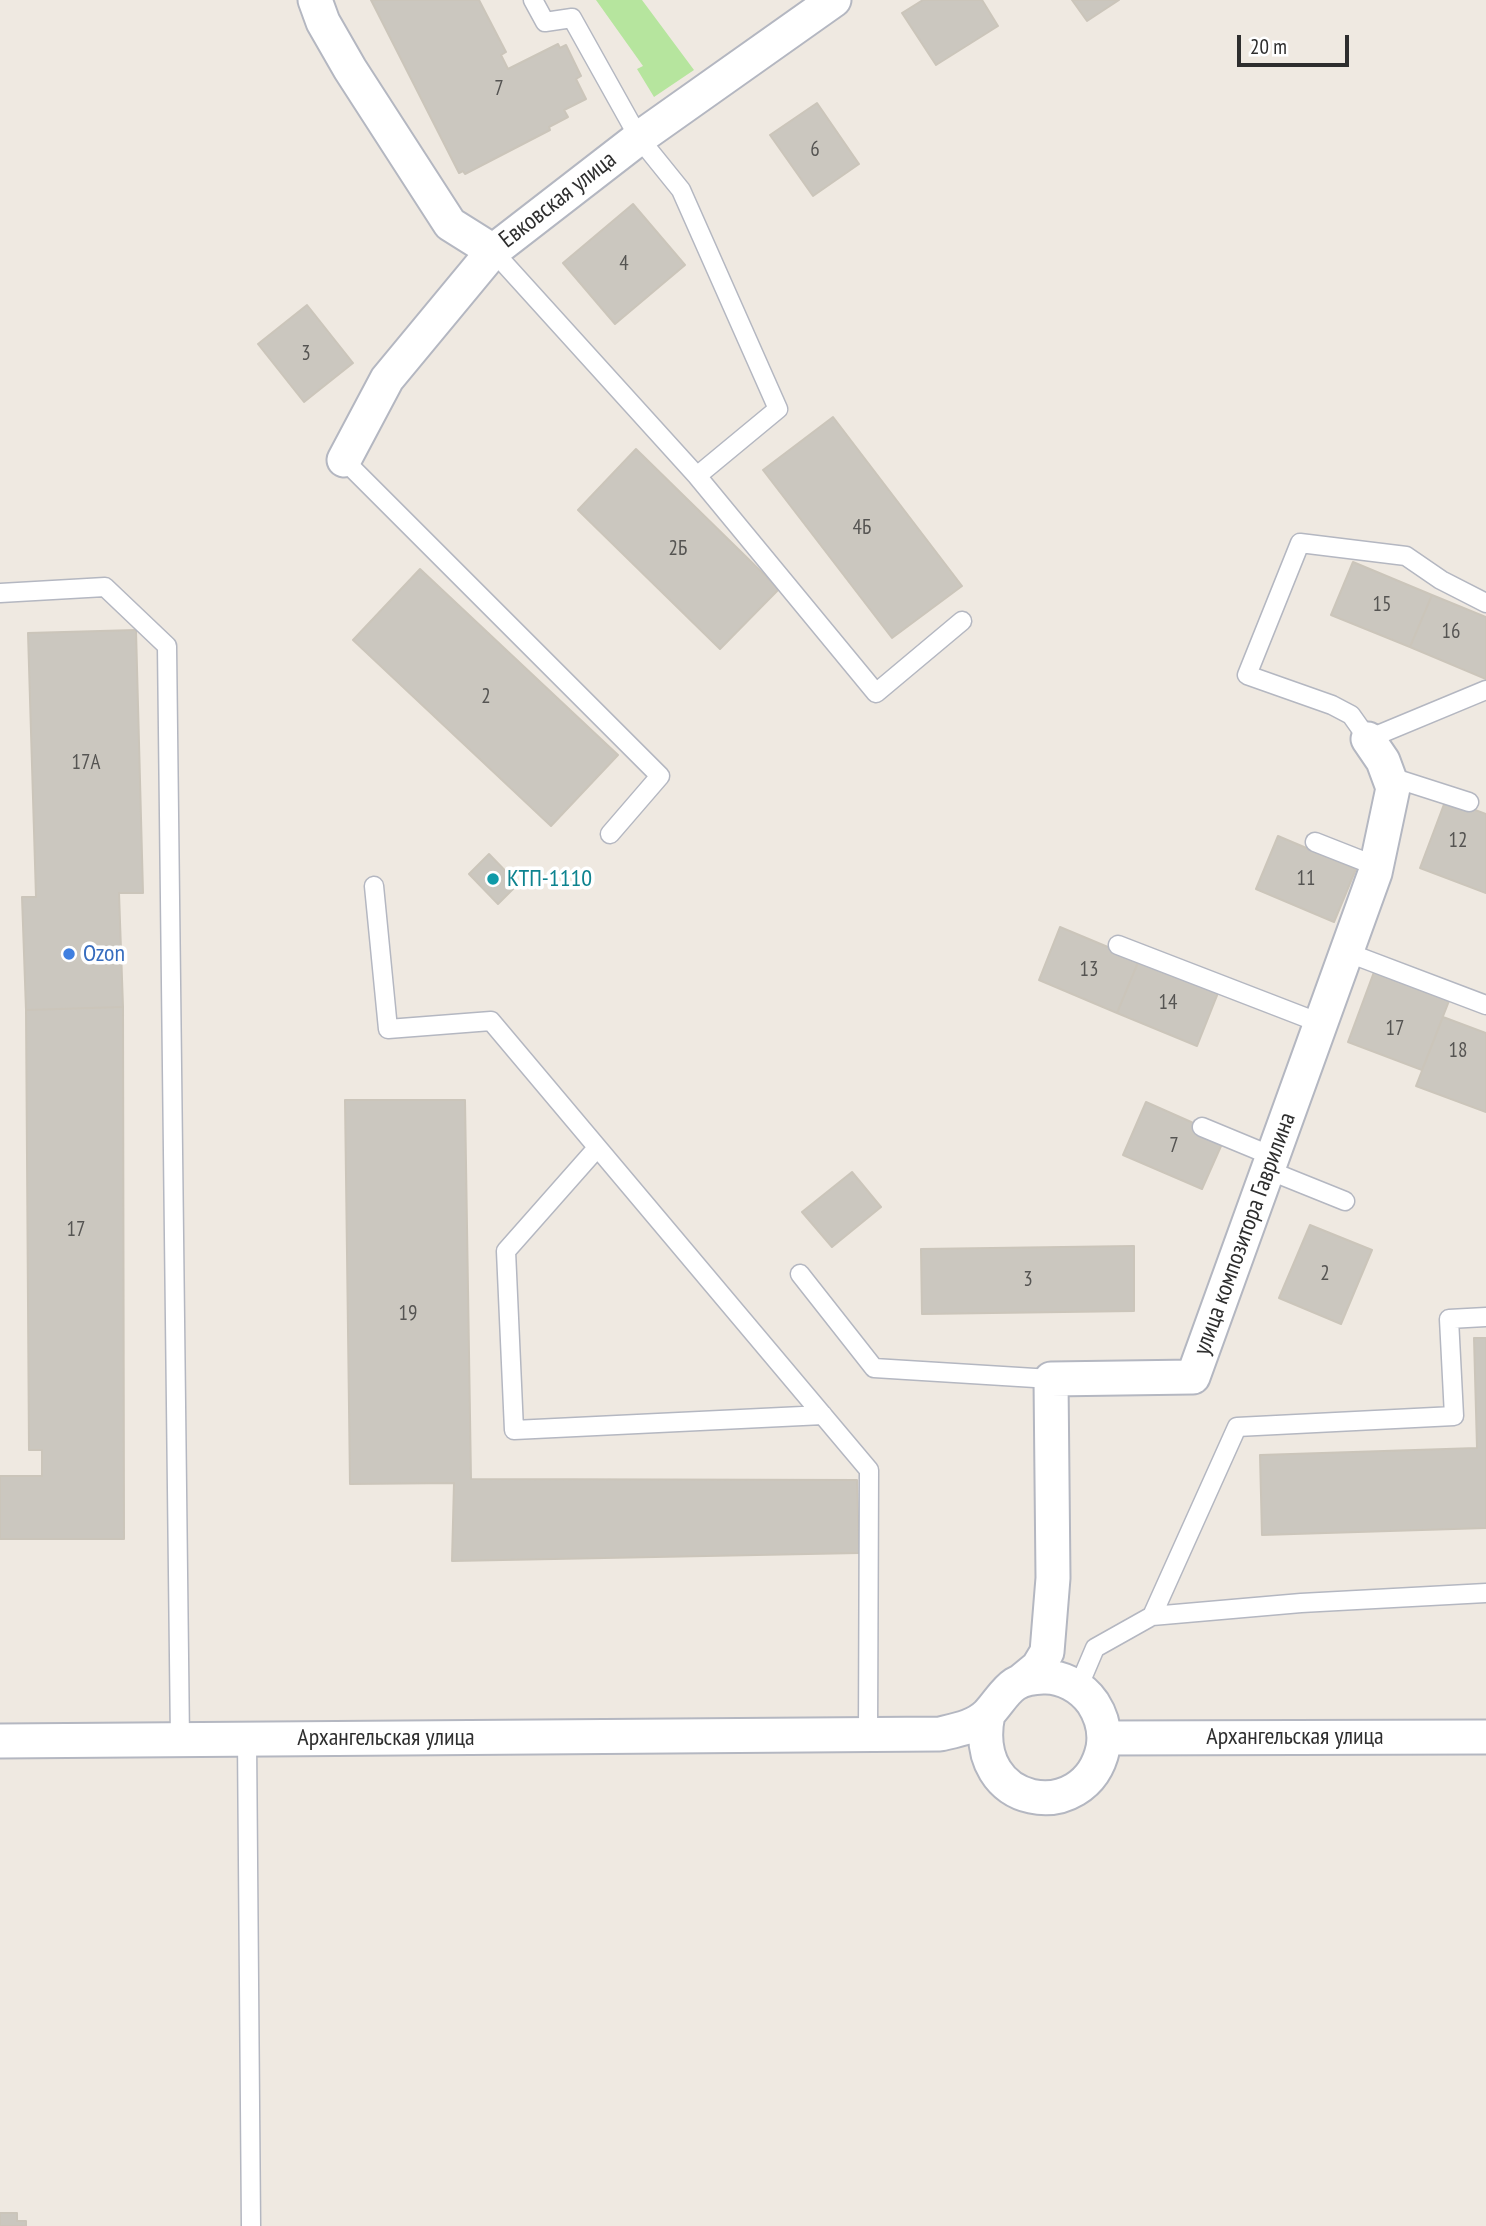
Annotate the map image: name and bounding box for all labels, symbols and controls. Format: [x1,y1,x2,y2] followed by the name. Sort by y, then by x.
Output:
[1241,21,1353,65] scale bar
[1250,33,1287,60] text: 20 m
[494,76,504,102] house number: 7
[810,137,820,163] house number: 6
[494,146,622,254] street label: Евковская улица
[619,251,629,277] house number: 4
[301,341,311,367] house number: 3
[853,515,871,541] house number: 4Б
[669,536,687,562] house number: 2Б
[1373,592,1391,618] house number: 15
[1442,619,1460,645] house number: 16
[481,684,491,710] house number: 2
[72,750,100,776] house number: 17А
[1449,828,1467,854] house number: 12
[507,865,592,893] place label: КТП-1110
[1297,866,1315,892] house number: 11
[485,871,501,887] marker: КТП-1110
[83,940,125,968] place label: Ozon
[61,946,77,962] marker: Ozon
[1080,957,1098,983] house number: 13
[1159,990,1177,1016] house number: 14
[1386,1016,1404,1042] house number: 17
[1449,1038,1467,1064] house number: 18
[1188,1109,1302,1359] street label: улица композитора Гаврилина
[1169,1133,1179,1159] house number: 7
[67,1217,85,1243] house number: 17
[1320,1261,1330,1287] house number: 2
[1023,1267,1033,1293] house number: 3
[399,1301,417,1327] house number: 19
[1206,1723,1384,1751] street label: Архангельская улица
[297,1724,475,1752] street label: Архангельская улица

